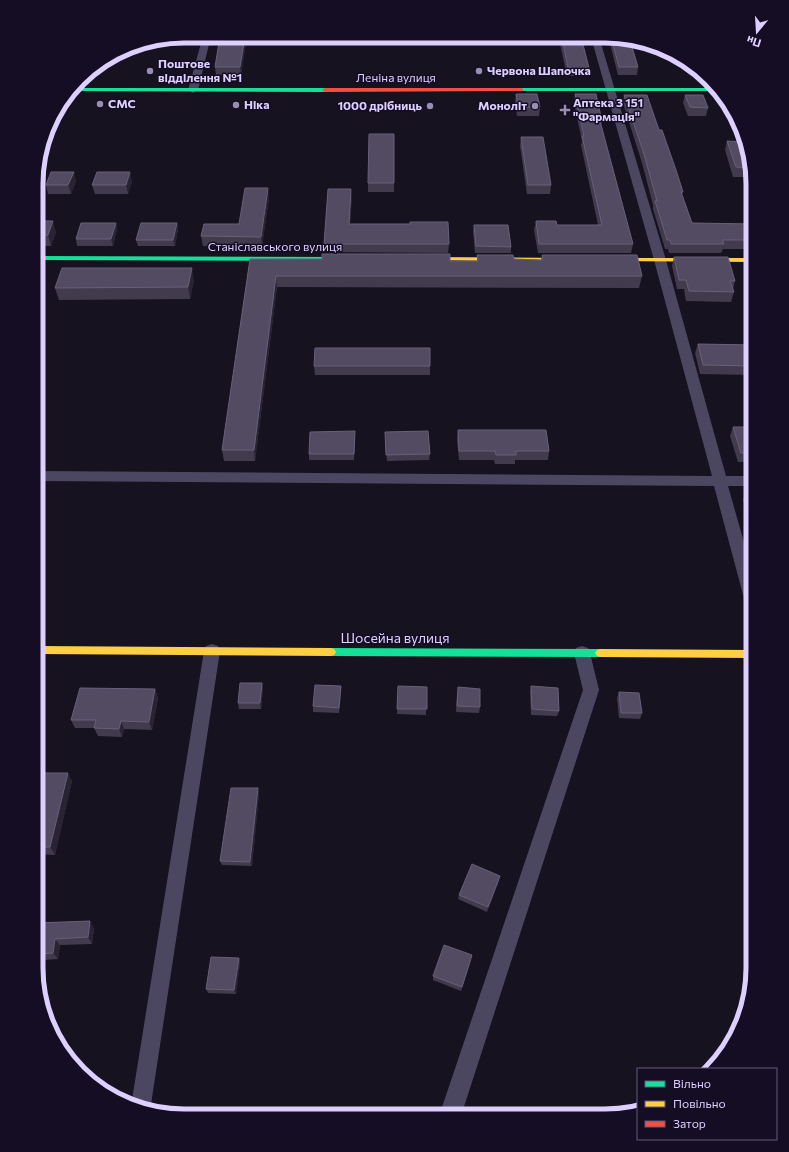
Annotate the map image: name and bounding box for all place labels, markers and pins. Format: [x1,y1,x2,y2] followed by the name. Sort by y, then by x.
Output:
[158,56,242,84] place label: Поштове відділення №1
[487,63,591,77] place label: Червона Шапочка
[145,66,155,76] marker: Поштове відділення №1
[474,66,484,76] marker: Червона Шапочка
[573,95,643,123] place label: Аптека 3 151 "Фармація"
[108,96,136,110] place label: СМС
[244,97,269,111] place label: Ніка
[338,98,423,112] place label: 1000 дрібниць
[478,98,527,112] place label: Моноліт
[95,99,105,109] marker: СМС
[231,100,241,110] marker: Ніка
[425,101,435,111] marker: 1000 дрібниць
[530,101,540,111] marker: Моноліт
[560,105,570,115] marker: Аптека 3 151 "Фармація"

